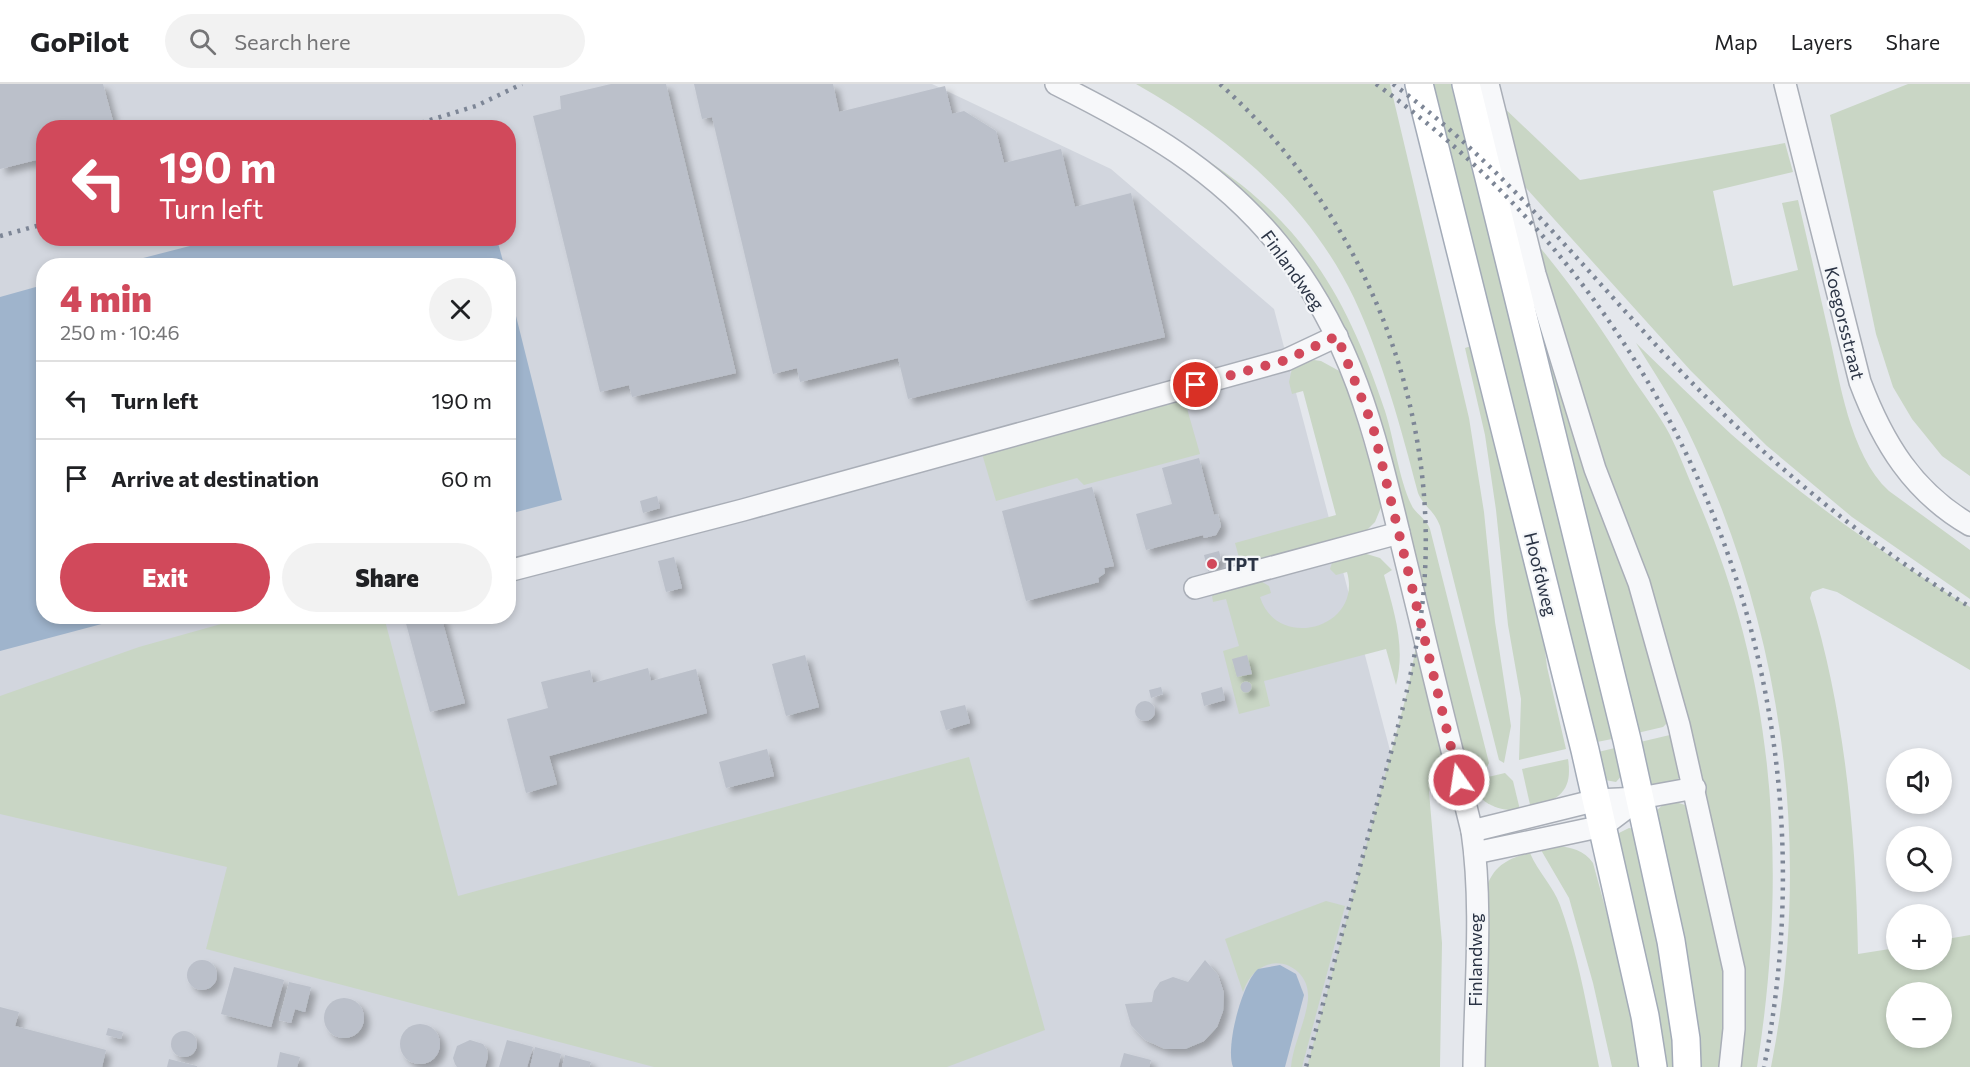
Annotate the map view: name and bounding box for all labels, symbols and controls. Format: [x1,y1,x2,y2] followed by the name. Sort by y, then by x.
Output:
[165,14,585,68] search box
[30,24,129,58] text: GoPilot
[186,25,219,58] icon: search
[234,28,351,55] text: Search here
[1714,29,1758,54] text: Map
[1791,29,1853,54] text: Layers
[1886,29,1940,54] text: Share
[159,140,277,192] text: 190 m
[60,144,138,222] icon: left
[159,192,263,225] text: Turn left
[1257,226,1329,314] street label: Finlandweg
[1820,264,1870,382] street label: Koegorsstraat
[60,275,152,319] text: 4 min
[429,278,492,341] button: close
[60,320,180,344] text: 250 m · 10:46
[1170,359,1221,410] pin
[1179,368,1212,401] icon: arrive
[60,384,93,417] icon: left
[111,387,198,414] text: Turn left
[431,387,492,414] text: 190 m
[60,462,93,495] icon: arrive
[111,465,319,492] text: Arrive at destination
[441,465,492,492] text: 60 m
[1520,530,1562,618] street label: Hoofdweg
[60,543,270,612] button: Exit
[282,543,492,612] button: Share
[1224,553,1259,575] place label: TPT
[1205,557,1219,571] marker: TPT
[1427,748,1491,812] position arrow
[1886,748,1952,1048] map controls
[1886,748,1952,814] button: sound
[1886,826,1952,892] button: search
[1886,904,1952,970] button: +
[1464,913,1486,1007] street label: Finlandweg
[1886,982,1952,1048] button: −

